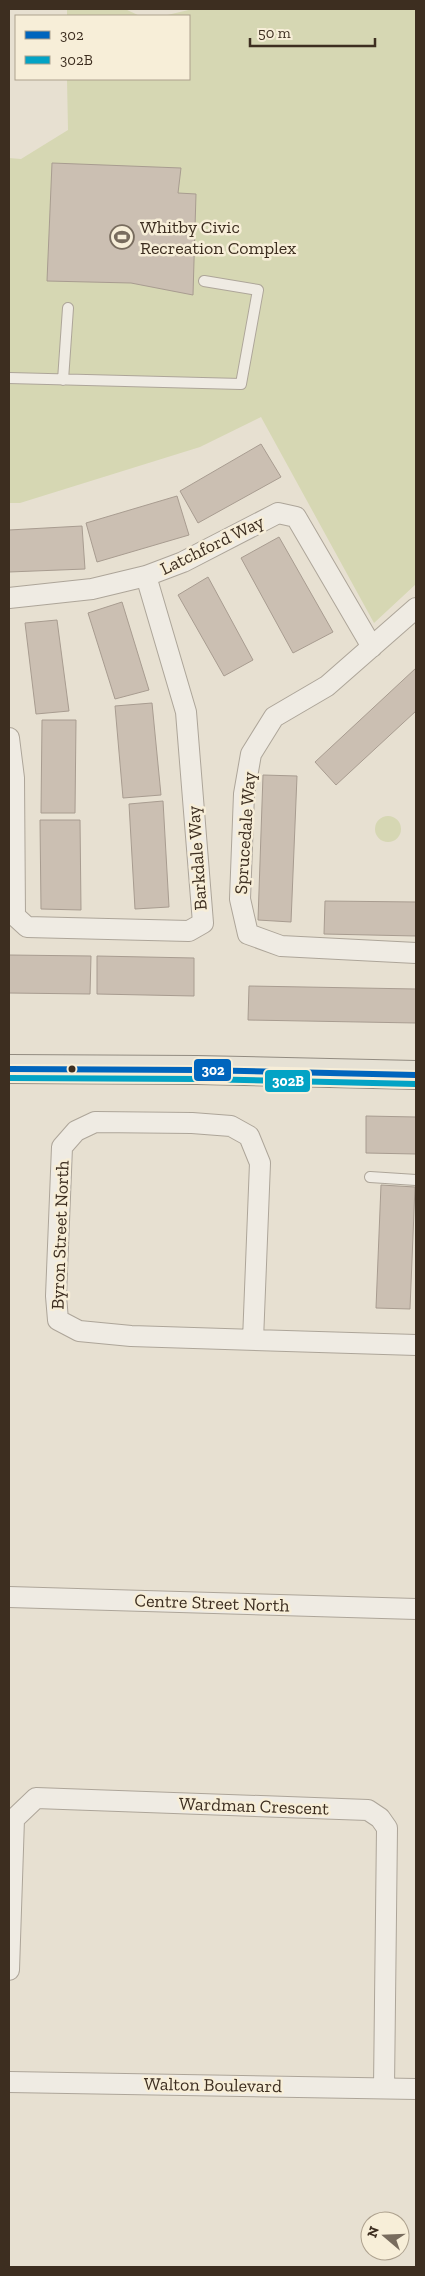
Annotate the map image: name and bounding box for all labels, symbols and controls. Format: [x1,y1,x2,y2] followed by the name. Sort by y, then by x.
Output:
[15,15,190,80] legend
[250,15,375,47] scale bar
[258,24,291,42] text: 50 m
[60,26,84,44] text: 302
[60,51,93,69] text: 302B
[140,216,296,259] place label: Whitby Civic Recreation Complex
[109,224,135,250] sports icon: Whitby Civic Recreation Complex
[156,510,268,580] street label: Latchford Way
[230,770,260,895] street label: Sprucedale Way
[182,804,212,911] street label: Barkdale Way
[193,1058,232,1082] line badge: 302
[201,1062,225,1079] text: 302
[67,1064,77,1074] unlabelled marker
[264,1069,311,1093] line badge: 302B
[272,1073,304,1090] text: 302B
[46,1160,74,1310] street label: Byron Street North
[134,1589,290,1617] street label: Centre Street North
[179,1792,330,1820] street label: Wardman Crescent
[144,2073,282,2097] street label: Walton Boulevard
[360,2211,410,2261] north arrow
[363,2224,383,2240] text: N

